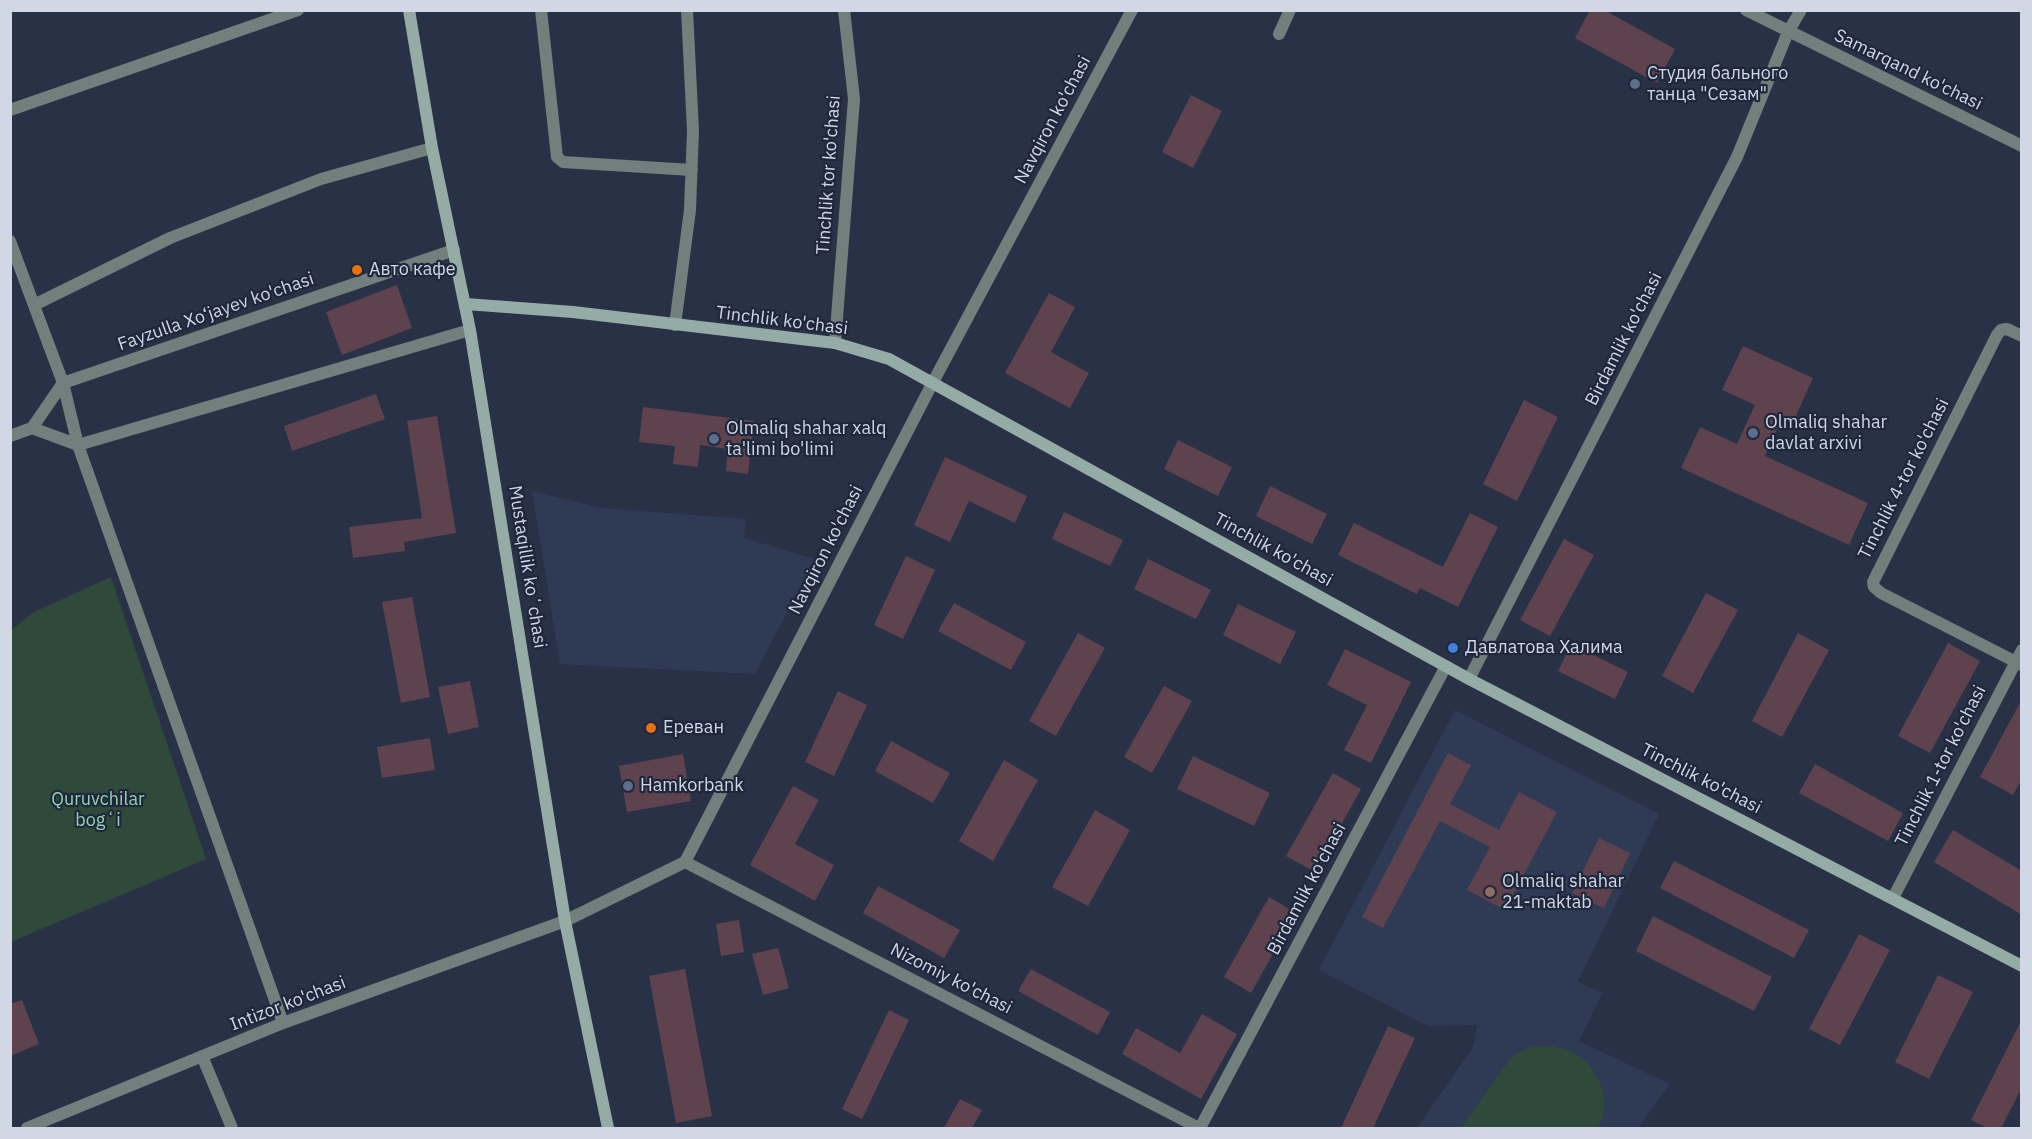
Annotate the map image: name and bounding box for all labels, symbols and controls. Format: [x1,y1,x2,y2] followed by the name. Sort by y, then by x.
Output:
[1831,25,1985,115] street label: Samarqand ko'chasi
[1010,52,1096,188] street label: Navqiron ko'chasi
[1647,63,1788,106] place label: Студия бального танца "Сезам"
[1628,77,1642,91] marker: Студия бального танца "Сезам"
[813,95,845,255] street label: Tinchlik tor ko'chasi
[369,259,456,281] place label: Авто кафе
[350,263,364,277] marker: Авто кафе
[115,268,317,356] street label: Fayzulla Xo‘jayev ko'chasi
[1581,269,1667,409] street label: Birdamlik ko'chasi
[715,302,849,340] street label: Tinchlik ko'chasi
[1854,395,1954,563] street label: Tinchlik 4-tor ko'chasi
[1765,412,1887,454] place label: Olmaliq shahar davlat arxivi
[726,418,886,460] place label: Olmaliq shahar xalq ta'limi bo'limi
[1746,426,1760,440] marker: Olmaliq shahar davlat arxivi
[707,432,721,446] marker: Olmaliq shahar xalq ta'limi bo'limi
[784,482,868,618] street label: Navqiron ko'chasi
[503,484,551,650] street label: Mustaqillik koʻchasi
[1210,508,1336,592] street label: Tinchlik ko'chasi
[1465,637,1623,659] place label: Давлатова Халима
[1446,641,1460,655] marker: Давлатова Халима
[1891,682,1991,850] street label: Tinchlik 1-tor ko'chasi
[663,717,724,739] place label: Ереван
[644,721,658,735] marker: Ереван
[1637,739,1765,819] street label: Tinchlik ko'chasi
[640,775,744,797] place label: Hamkorbank
[621,779,635,793] marker: Hamkorbank
[51,789,145,832] park label: Quruvchilar bogʻi
[1263,819,1351,959] street label: Birdamlik ko'chasi
[1502,871,1624,914] place label: Olmaliq shahar 21-maktab
[1483,885,1497,899] marker: Olmaliq shahar 21-maktab
[886,939,1016,1019] street label: Nizomiy ko'chasi
[227,972,349,1036] street label: Intizor ko'chasi

